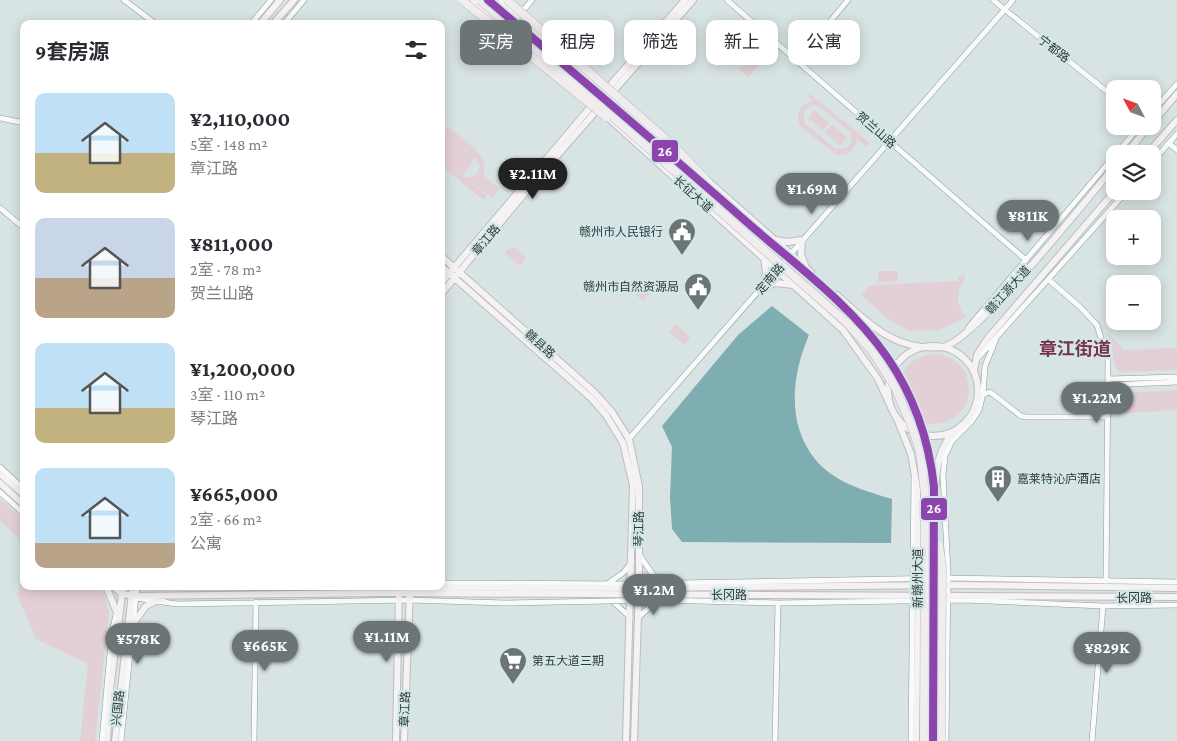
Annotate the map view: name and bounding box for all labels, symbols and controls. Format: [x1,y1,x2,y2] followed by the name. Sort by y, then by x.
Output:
[460,20,532,65] chip: 买房
[542,20,614,65] chip: 租房
[624,20,696,65] chip: 筛选
[706,20,778,65] chip: 新上
[788,20,860,65] chip: 公寓
[1036,32,1072,66] street label: 宁都路
[402,36,430,64] icon: filters
[35,40,109,64] text: 9套房源
[1106,80,1161,135] north arrow
[1106,80,1161,330] map controls
[190,107,290,131] text: ¥2,110,000
[853,109,899,151] street label: 贺兰山路
[75,113,135,173] icon: home
[190,136,268,153] text: 5室 · 148 m²
[651,139,679,163] line badge: 26
[658,143,672,159] text: 26
[1106,145,1161,200] button: layers
[492,158,574,200] pin: ¥2.11M
[190,160,238,177] text: 章江路
[509,165,557,182] text: ¥2.11M
[771,172,853,215] pin: ¥1.69M
[670,173,716,215] street label: 长征大道
[787,180,837,197] text: ¥1.69M
[993,200,1063,242] pin: ¥811K
[1008,207,1048,224] text: ¥811K
[1106,210,1161,265] button: +
[667,217,697,256] public building icon: 赣州市人民银行
[469,222,503,258] street label: 章江路
[579,225,663,239] place label: 赣州市人民银行
[190,232,273,256] text: ¥811,000
[75,238,135,298] icon: home
[190,261,262,278] text: 2室 · 78 m²
[753,261,787,297] street label: 定南路
[983,263,1033,317] street label: 赣江源大道
[683,272,713,311] public building icon: 赣州市自然资源局
[1106,275,1161,330] button: −
[583,280,679,294] place label: 赣州市自然资源局
[190,285,254,302] text: 贺兰山路
[522,327,558,361] street label: 赣县路
[1039,339,1111,359] district label: 章江街道
[190,357,295,381] text: ¥1,200,000
[75,363,135,423] icon: home
[1056,382,1138,424] pin: ¥1.22M
[190,386,265,403] text: 3室 · 110 m²
[1072,389,1122,406] text: ¥1.22M
[190,410,238,427] text: 琴江路
[983,464,1013,503] building icon: 嘉莱特沁庐酒店
[1017,472,1101,486] place label: 嘉莱特沁庐酒店
[190,482,278,506] text: ¥665,000
[75,488,135,548] icon: home
[920,497,948,521] line badge: 26
[927,500,941,516] text: 26
[190,511,262,528] text: 2室 · 66 m²
[632,511,646,547] street label: 琴江路
[190,535,222,552] text: 公寓
[911,548,925,608] street label: 新赣州大道
[619,574,689,616] pin: ¥1.2M
[633,581,675,598] text: ¥1.2M
[711,588,747,602] street label: 长冈路
[1116,591,1152,605] street label: 长冈路
[346,620,428,663] pin: ¥1.11M
[103,622,173,665] pin: ¥578K
[364,628,410,645] text: ¥1.11M
[116,630,160,647] text: ¥578K
[230,630,300,672] pin: ¥665K
[1072,632,1142,674] pin: ¥829K
[243,637,287,654] text: ¥665K
[1085,639,1129,656] text: ¥829K
[498,646,528,685] supermarket icon: 第五大道三期
[532,654,604,668] place label: 第五大道三期
[109,689,127,727] street label: 兴国路
[397,691,413,727] street label: 章江路

